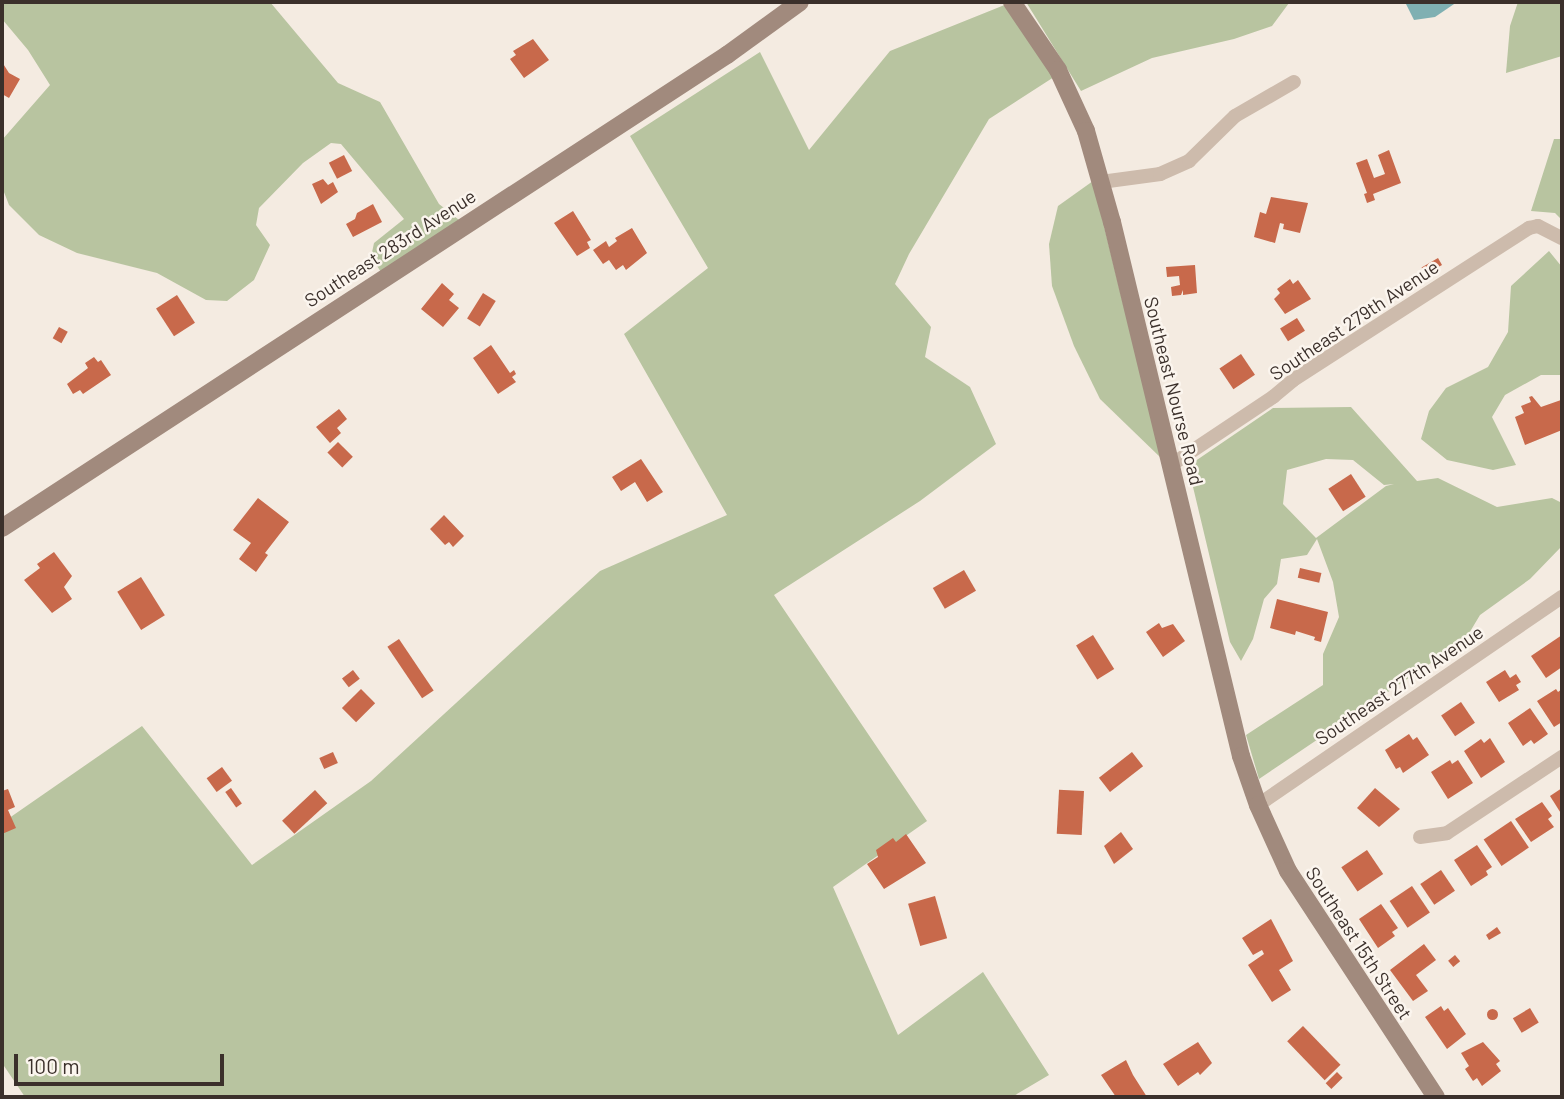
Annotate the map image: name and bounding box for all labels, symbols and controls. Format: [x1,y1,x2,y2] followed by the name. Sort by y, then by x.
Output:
[300,184,480,312] street label: Southeast 283rd Avenue
[1265,255,1443,385] street label: Southeast 279th Avenue
[1140,294,1208,488] street label: Southeast Nourse Road
[1311,620,1487,750] street label: Southeast 277th Avenue
[1301,862,1417,1024] street label: Southeast 15th Street
[18,1040,228,1084] scale bar
[27,1053,80,1078] text: 100 m

